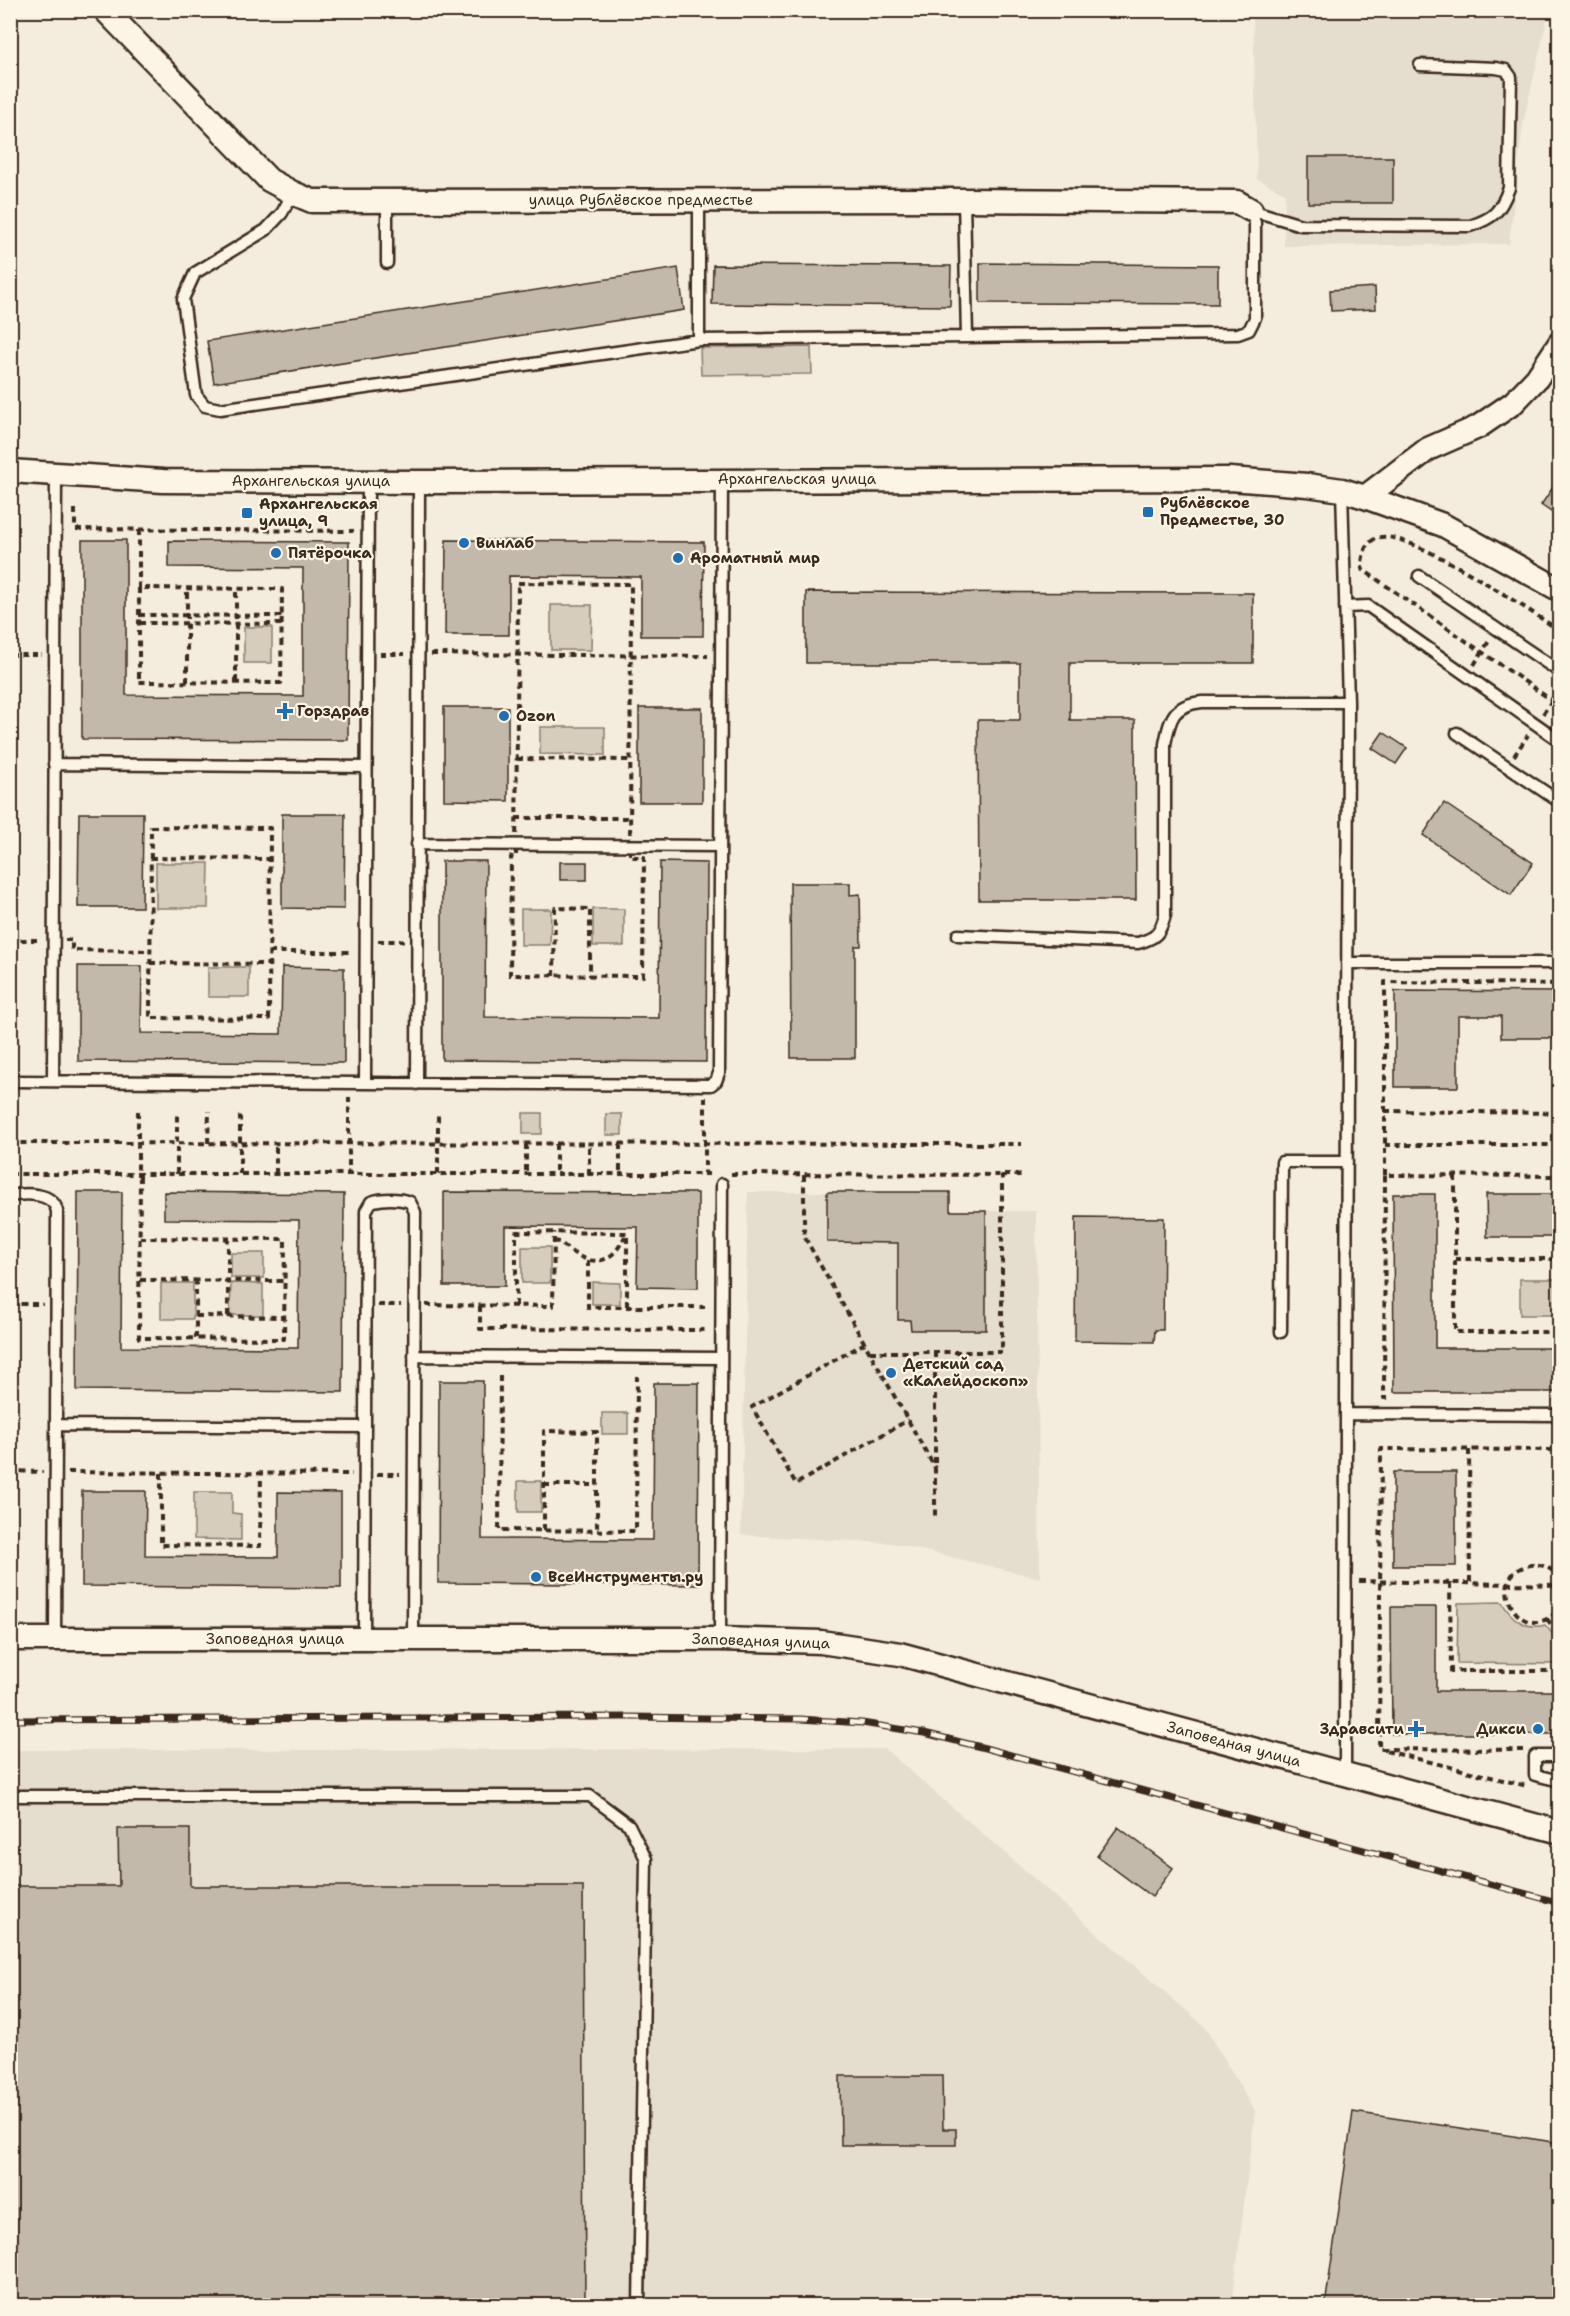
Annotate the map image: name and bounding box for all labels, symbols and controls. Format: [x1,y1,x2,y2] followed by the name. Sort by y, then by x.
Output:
[529,190,753,210] street label: улица Рублёвское предместье
[718,469,877,489] street label: Архангельская улица
[232,471,391,491] street label: Архангельская улица
[1160,493,1284,530] place label: Рублёвское Предместье, 30
[259,494,378,531] place label: Архангельская улица, 9
[1141,505,1155,519] marker: Рублёвское Предместье, 30
[240,506,254,520] marker: Архангельская улица, 9
[476,533,534,553] place label: Винлаб
[457,536,471,550] marker: Винлаб
[288,543,372,563] place label: Пятёрочка
[269,546,283,560] marker: Пятёрочка
[690,548,820,568] place label: Ароматный мир
[671,551,685,565] marker: Ароматный мир
[297,701,369,721] place label: Горздрав
[278,704,292,718] marker: Горздрав
[516,706,556,726] place label: Ozon
[497,709,511,723] marker: Ozon
[903,1354,1028,1391] place label: Детский сад «Калейдоскоп»
[884,1366,898,1380] marker: Детский сад «Калейдоскоп»
[548,1567,703,1587] place label: ВсеИнструменты.ру
[529,1570,543,1584] marker: ВсеИнструменты.ру
[206,1629,345,1649] street label: Заповедная улица
[692,1629,831,1653] street label: Заповедная улица
[1165,1716,1304,1772] street label: Заповедная улица
[1320,1719,1405,1739] place label: Здравсити
[1476,1719,1527,1739] place label: Дикси
[1409,1722,1423,1736] marker: Здравсити
[1531,1722,1545,1736] marker: Дикси

